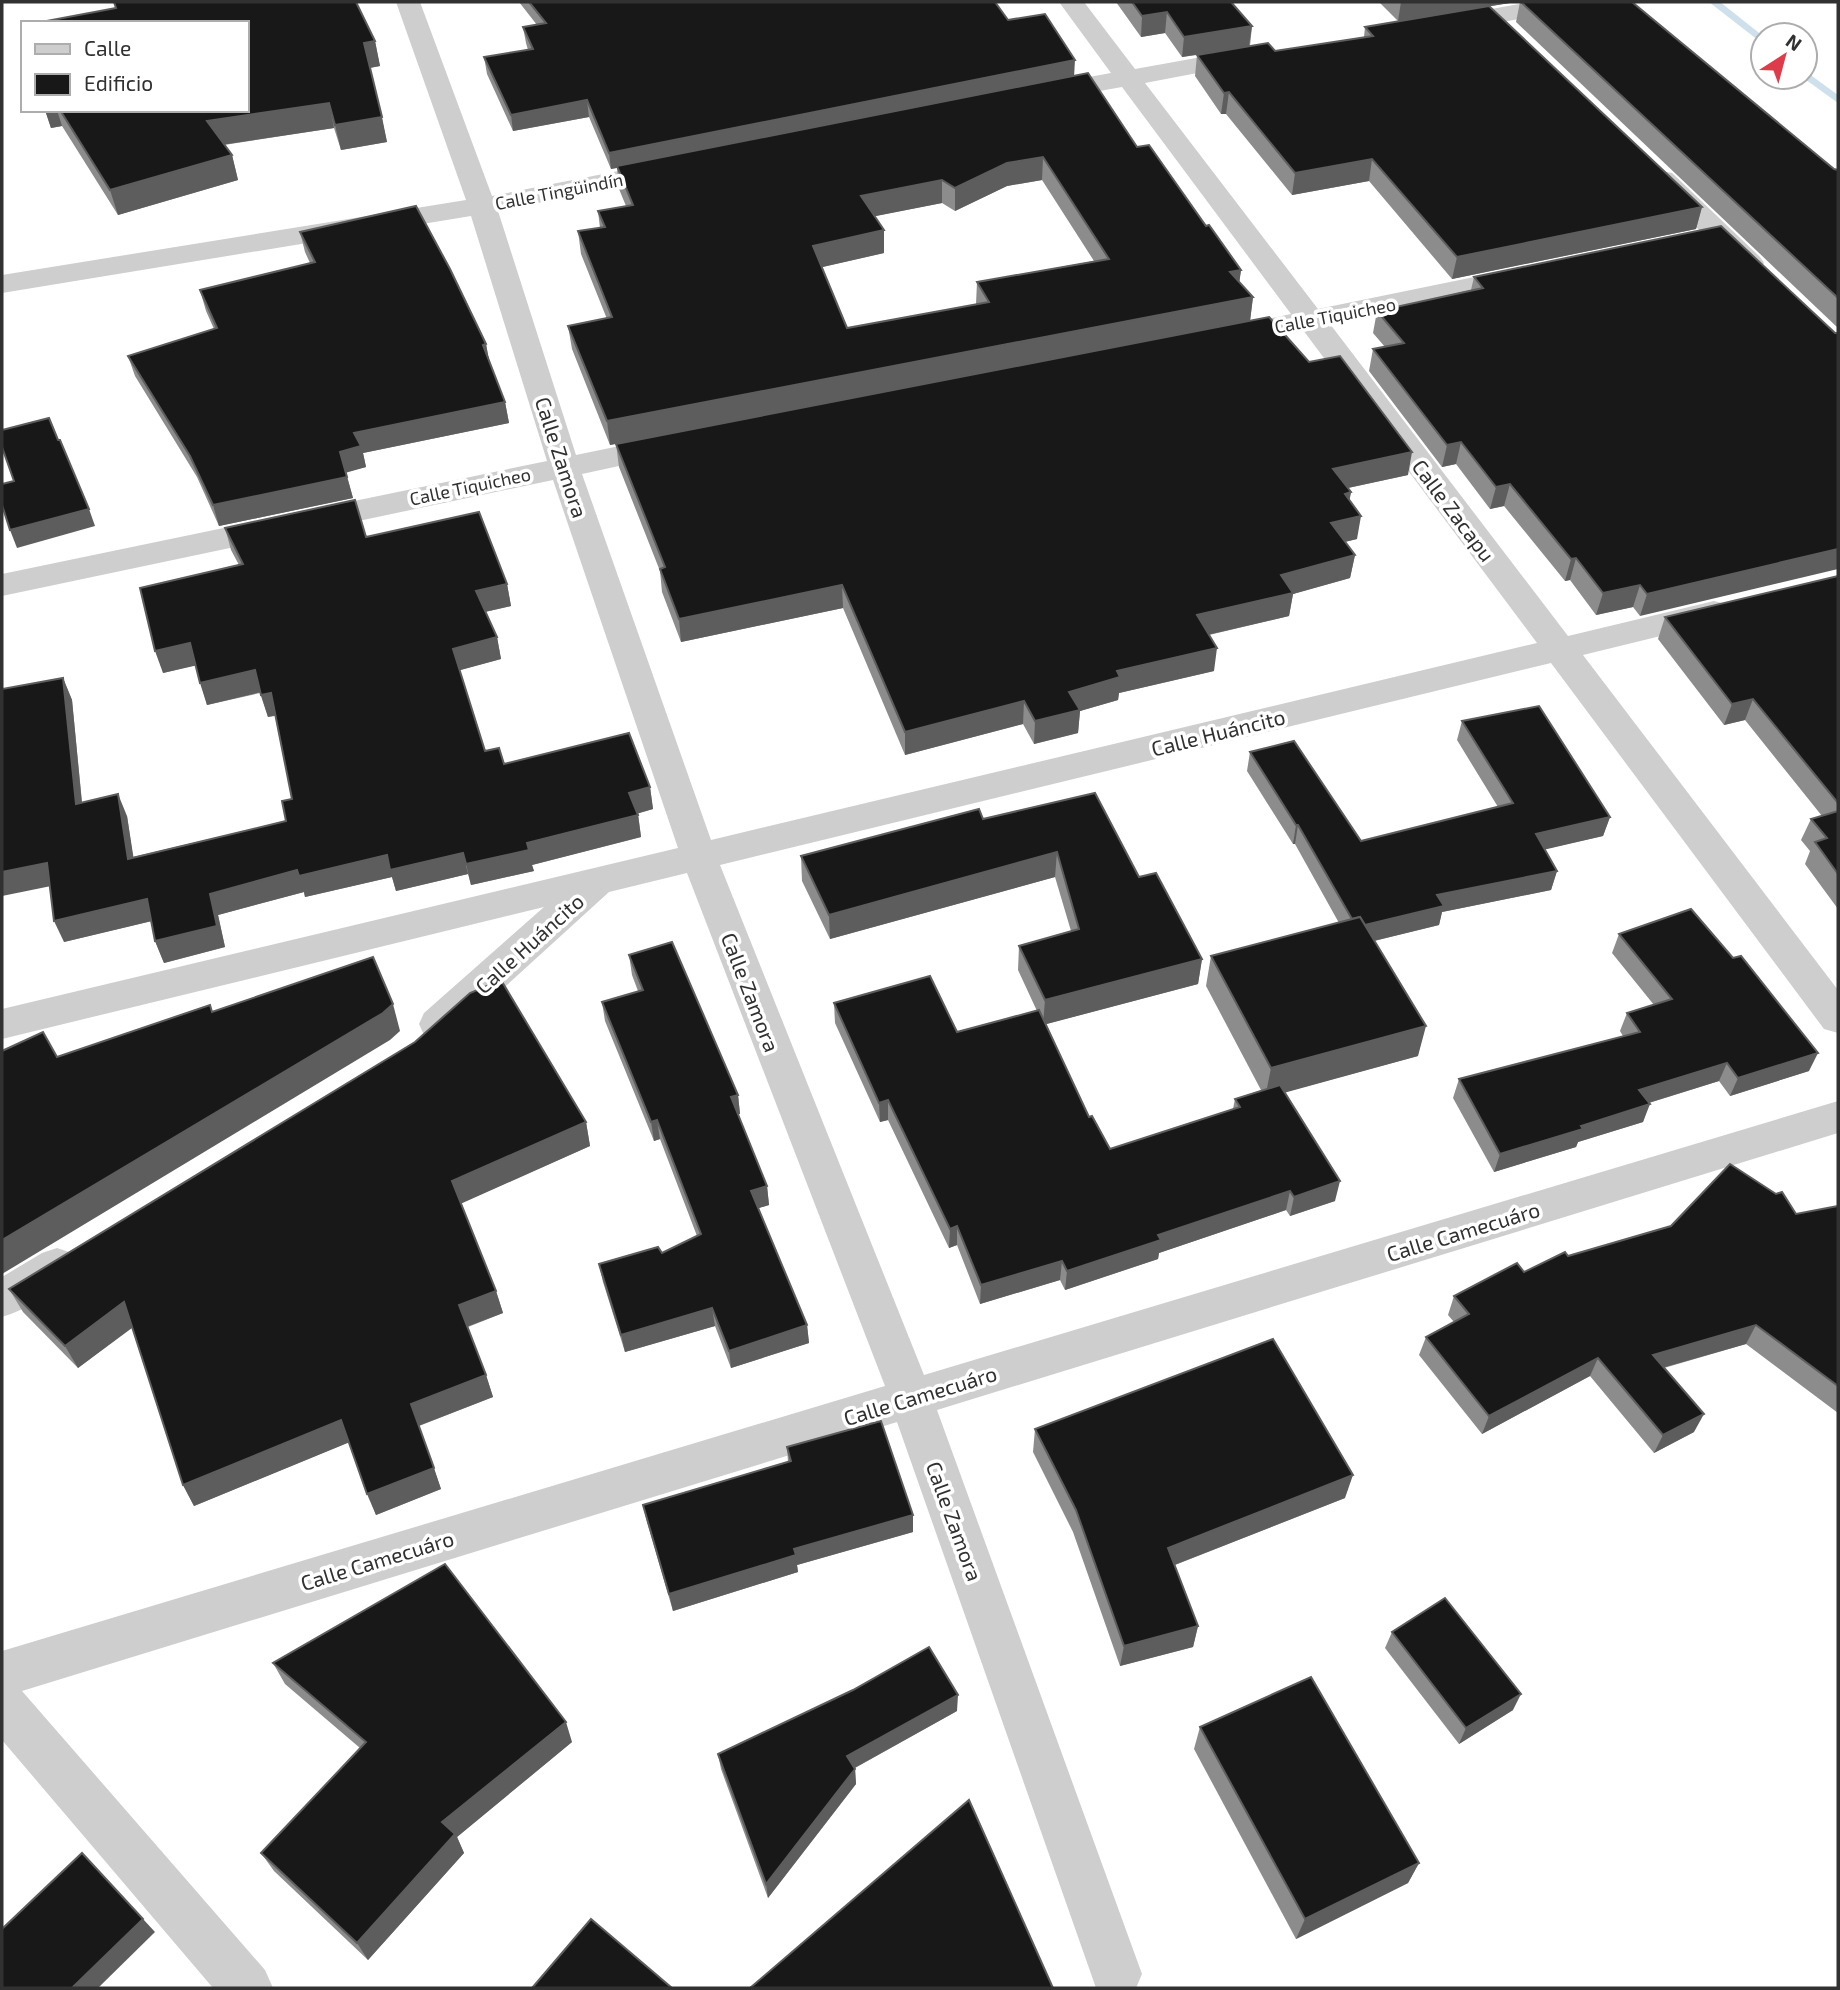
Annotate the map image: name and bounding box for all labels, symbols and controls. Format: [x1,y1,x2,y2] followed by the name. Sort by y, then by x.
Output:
[21,21,248,112] legend
[1749,21,1819,91] north arrow
[1782,29,1807,55] text: N
[84,35,131,60] text: Calle
[84,70,153,95] text: Edificio
[493,168,625,214] street label: Calle Tingüindín
[1272,292,1398,338] street label: Calle Tiquicheo
[531,393,593,521] street label: Calle Zamora
[1408,454,1500,566] street label: Calle Zacapu
[407,462,533,510] street label: Calle Tiquicheo
[1148,703,1288,761] street label: Calle Huáncito
[470,888,588,998] street label: Calle Huáncito
[717,929,785,1055] street label: Calle Zamora
[1383,1196,1543,1266] street label: Calle Camecuáro
[840,1360,1000,1430] street label: Calle Camecuáro
[922,1458,988,1584] street label: Calle Zamora
[297,1525,457,1595] street label: Calle Camecuáro

